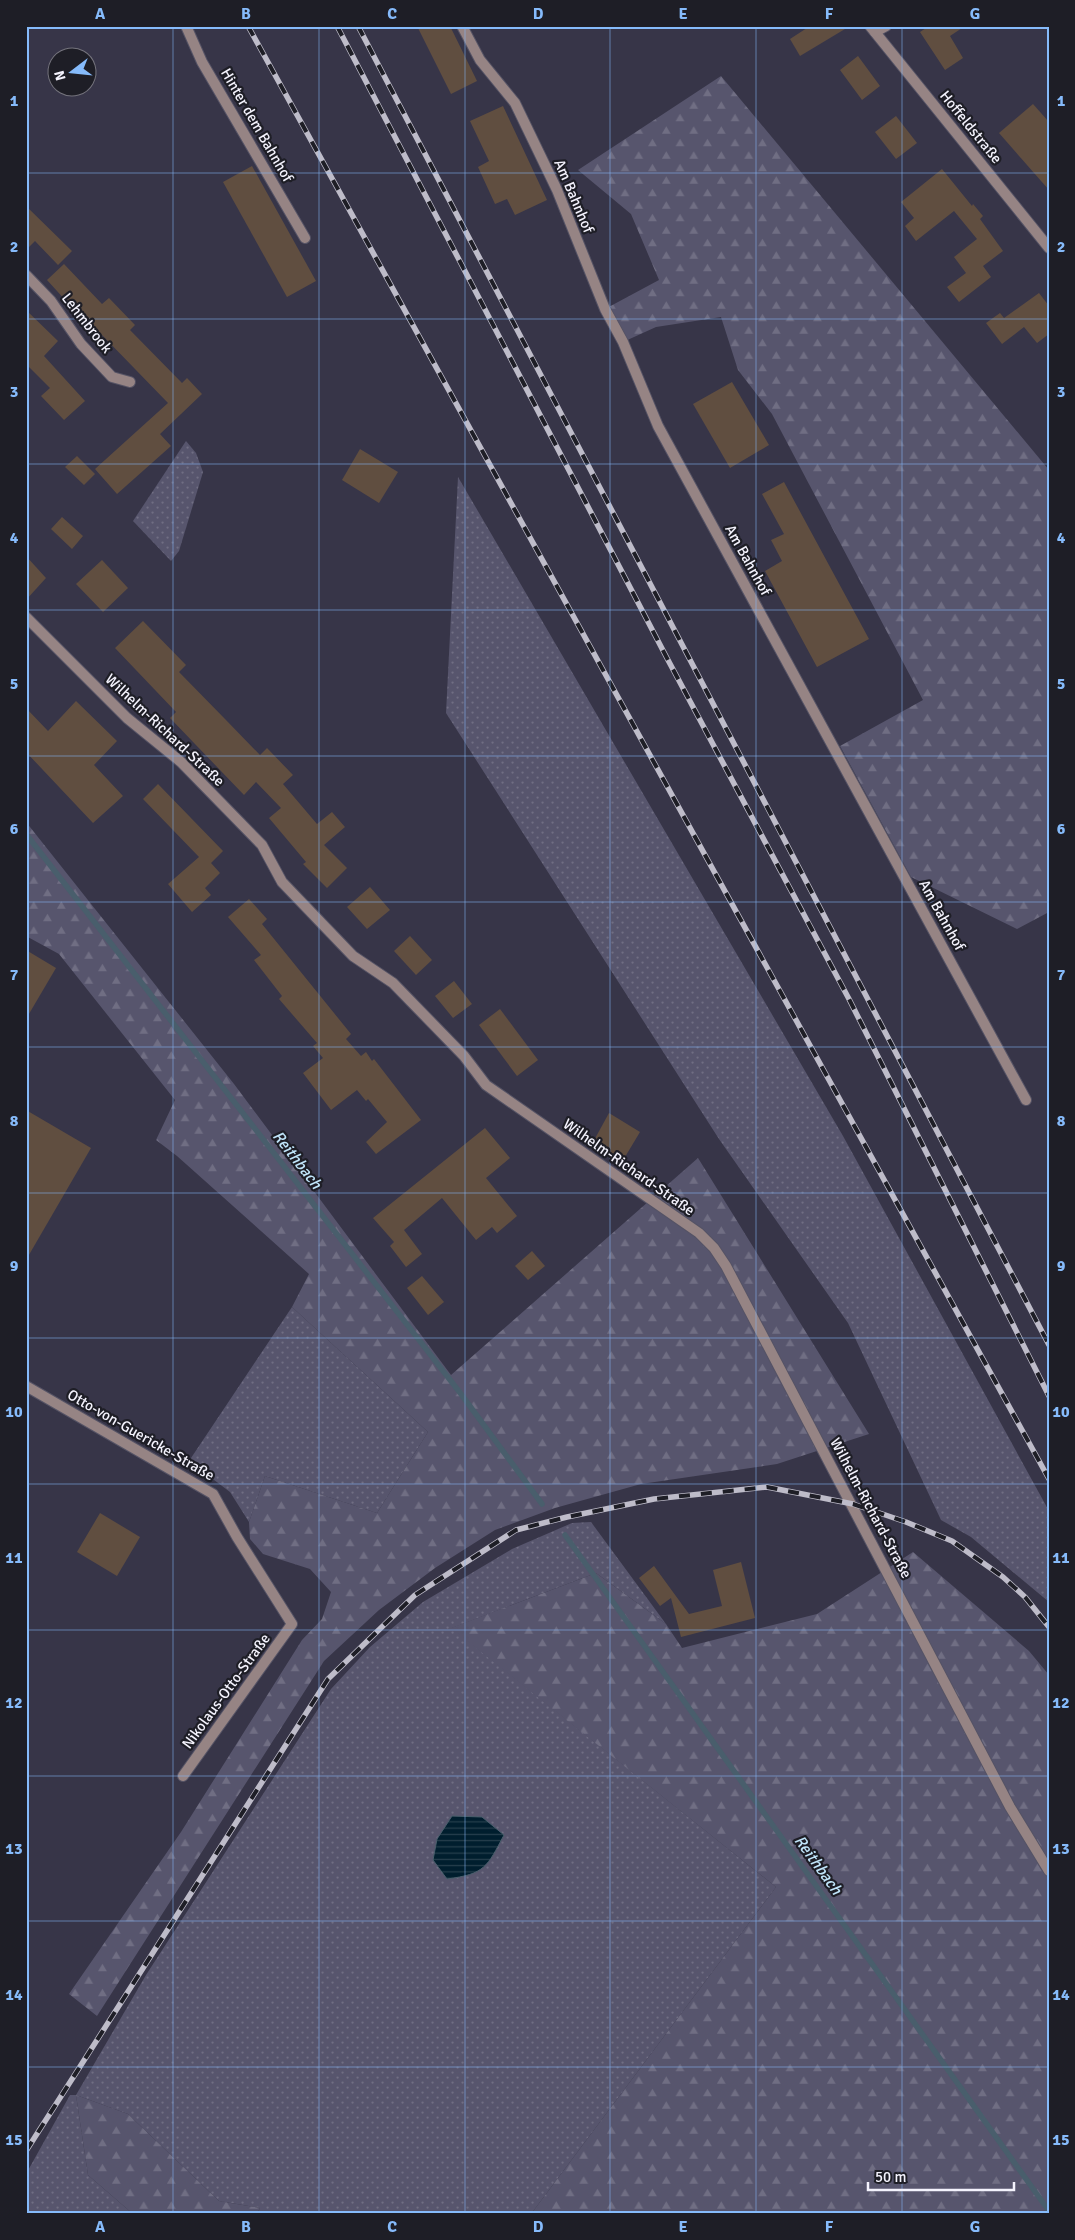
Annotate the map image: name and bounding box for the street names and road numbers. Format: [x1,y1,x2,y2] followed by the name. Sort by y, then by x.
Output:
[217,65,297,186] street label: Hinter dem Bahnhof
[936,87,1006,167] street label: Hoffeldstraße
[550,156,598,236] street label: Am Bahnhof
[58,289,116,357] street label: Lehmbrook
[721,521,775,599] street label: Am Bahnhof
[102,670,228,790] street label: Wilhelm-Richard-Straße
[915,876,969,954] street label: Am Bahnhof
[560,1115,698,1219] street label: Wilhelm-Richard-Straße
[64,1385,218,1485] street label: Otto-von-Guericke-Straße
[826,1435,916,1581] street label: Wilhelm-Richard-Straße
[178,1630,274,1752] street label: Nikolaus-Otto-Straße

